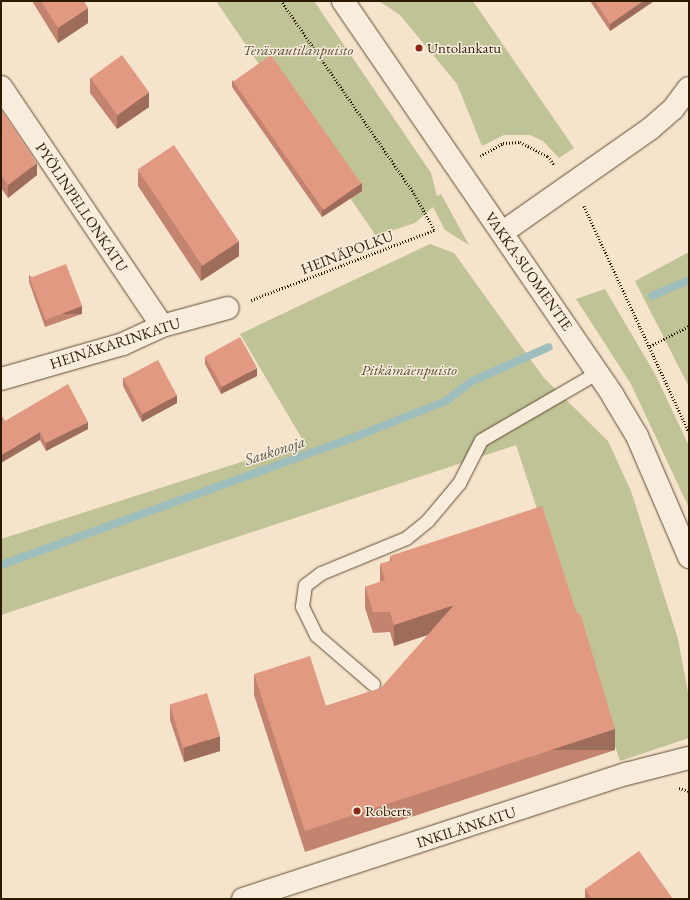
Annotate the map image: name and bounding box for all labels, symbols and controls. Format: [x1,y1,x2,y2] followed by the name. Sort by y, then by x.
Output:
[427,39,501,57] place label: Untolankatu
[243,41,353,59] park label: Teräsrautilanpuisto
[414,43,424,53] marker: Untolankatu
[32,139,132,275] street label: PYÖLINPELLONKATU
[481,208,577,334] street label: VAKKA-SUOMENTIE
[298,226,396,278] street label: HEINÄPOLKU
[47,313,183,373] street label: HEINÄKARINKATU
[361,361,457,379] park label: Pitkämäenpuisto
[242,432,308,470] water label: Saukonoja
[365,802,411,820] place label: Roberts
[414,802,518,852] street label: INKILÄNKATU
[352,806,362,816] marker: Roberts

